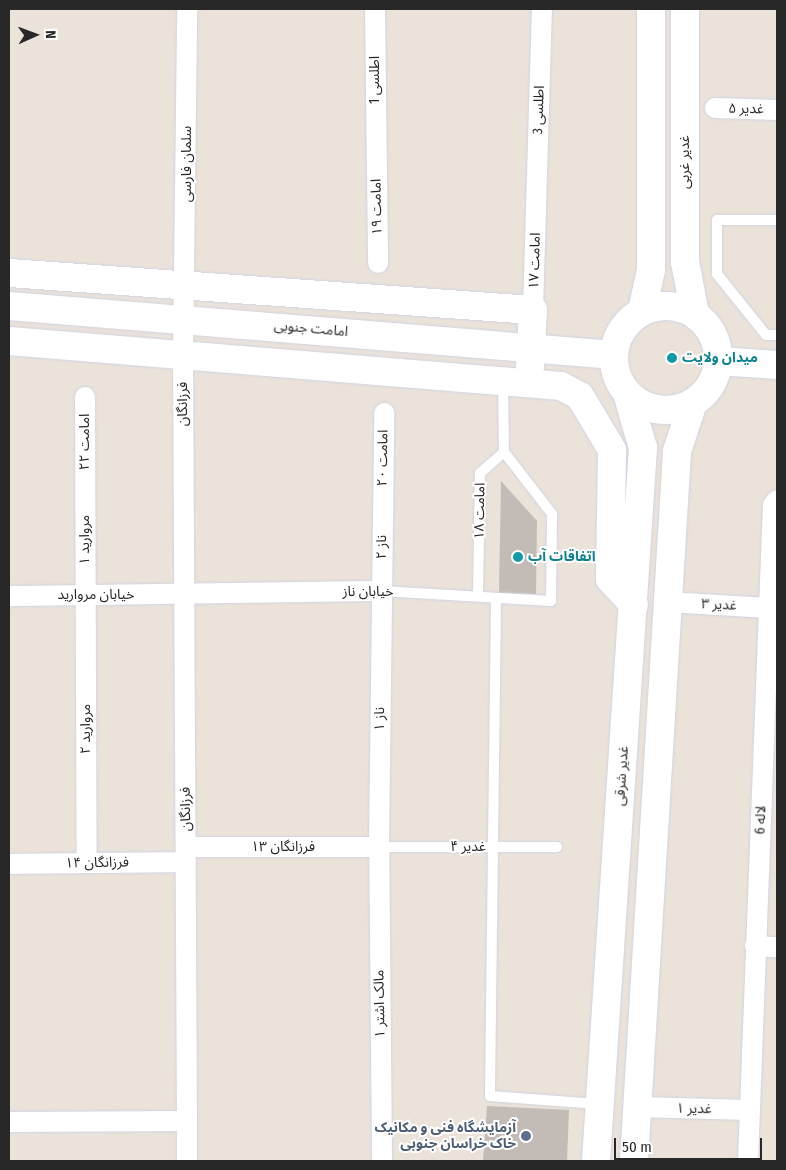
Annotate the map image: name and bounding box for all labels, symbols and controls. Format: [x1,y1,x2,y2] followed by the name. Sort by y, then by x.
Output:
[10,10,60,60] north arrow
[42,30,59,39] text: N
[367,56,383,104] street label: اطلسی 1
[530,85,548,135] street label: اطلسی 3
[728,100,764,118] street label: غدیر ۵
[179,126,195,202] street label: سلمان فارسی
[677,135,693,189] street label: غدیر غربی
[368,179,386,235] street label: امامت ۱۹
[526,232,544,290] street label: امامت ۱۷
[273,317,349,341] street label: امامت جنوبی
[682,350,758,366] place label: میدان ولایت
[666,352,678,364] marker: میدان ولایت
[175,382,191,426] street label: فرزانگان
[77,414,93,470] street label: امامت ۲۲
[374,430,392,486] street label: امامت ۲۰
[471,483,489,539] street label: امامت ۱۸
[77,515,93,565] street label: مروارید ۱
[373,535,391,559] street label: ناز ۲
[528,549,596,565] place label: اتفاقات آب
[512,551,524,563] marker: اتفاقات آب
[342,584,394,600] street label: خیابان ناز
[57,587,135,603] street label: خیابان مروارید
[701,596,737,614] street label: غدیر ۳
[78,704,94,754] street label: مروارید ۲
[371,707,389,731] street label: ناز ۱
[612,745,632,807] street label: غدیر شرقی
[177,787,195,831] street label: فرزانگان
[752,805,770,835] street label: لاله 6
[251,839,315,855] street label: فرزانگان ۱۳
[450,839,486,855] street label: غدیر ۴
[65,854,129,872] street label: فرزانگان ۱۴
[371,970,389,1038] street label: مالک اشتر ۱
[676,1100,712,1118] street label: غدیر ۱
[374,1120,516,1152] place label: آزمایشگاه فنی و مکانیک خاک خراسان جنوبی
[616,1128,764,1160] scale bar
[520,1130,532,1142] marker: آزمایشگاه فنی و مکانیک خاک خراسان جنوبی
[622,1138,652,1156] text: 50 m

